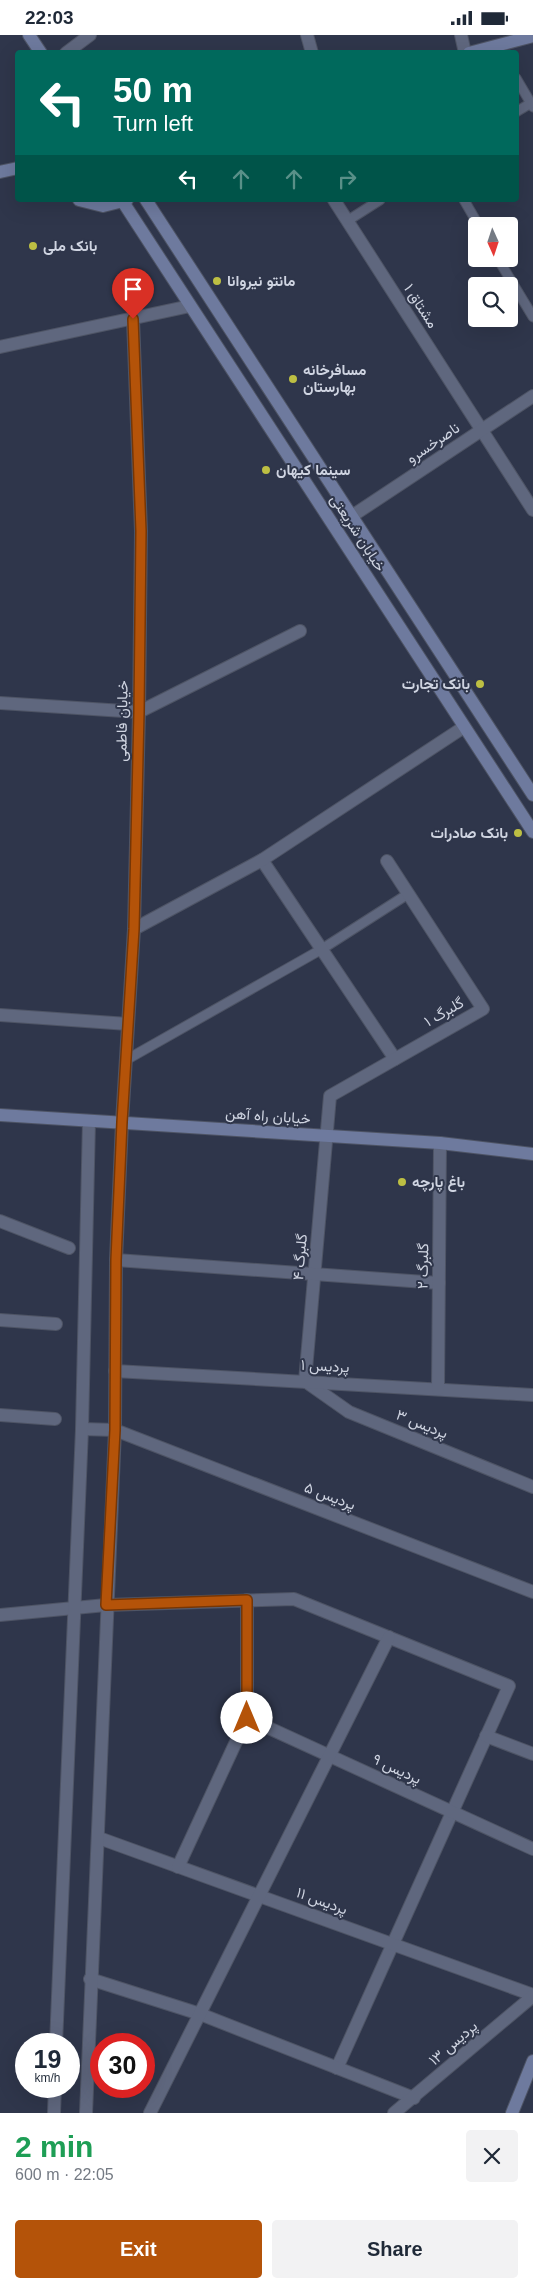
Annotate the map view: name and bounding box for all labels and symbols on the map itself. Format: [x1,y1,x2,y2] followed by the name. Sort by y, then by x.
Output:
[468,217,518,267] north arrow
[43,237,97,255] place label: بانک ملی
[27,240,39,252] marker: بانک ملی
[112,268,154,319] pin
[227,272,296,290] place label: مانتو نیروانا
[211,275,223,287] marker: مانتو نیروانا
[400,280,442,332] street label: مشتاق ۱
[303,361,366,396] place label: مسافرخانه بهارستان
[287,373,299,385] marker: مسافرخانه بهارستان
[403,419,463,467] street label: ناصرخسرو
[276,461,350,479] place label: سینما کیهان
[260,464,272,476] marker: سینما کیهان
[326,491,390,575] street label: خیابان شریعتی
[402,675,470,693] place label: بانک تجارت
[474,678,486,690] marker: بانک تجارت
[112,680,133,762] street label: خیابان فاطمی
[430,824,508,842] place label: بانک صادرات
[512,827,524,839] marker: بانک صادرات
[421,993,467,1030] street label: گلبرگ ۱
[225,1104,311,1129] street label: خیابان راه آهن
[412,1173,465,1192] place label: باغ پارچه
[396,1176,408,1188] marker: باغ پارچه
[289,1233,311,1281] street label: گلبرگ ۴
[414,1242,432,1289] street label: گلبرگ ۲
[300,1356,350,1377] street label: پردیس ۱
[393,1405,451,1443] street label: پردیس ۳
[302,1478,358,1515] street label: پردیس ۵
[220,1691,272,1743] position arrow
[369,1750,424,1789] street label: پردیس ۹
[294,1883,350,1919] street label: پردیس ۱۱
[425,2017,482,2070] street label: پردیس ۱۳
[90,2033,155,2098] speed limit sign: 30

